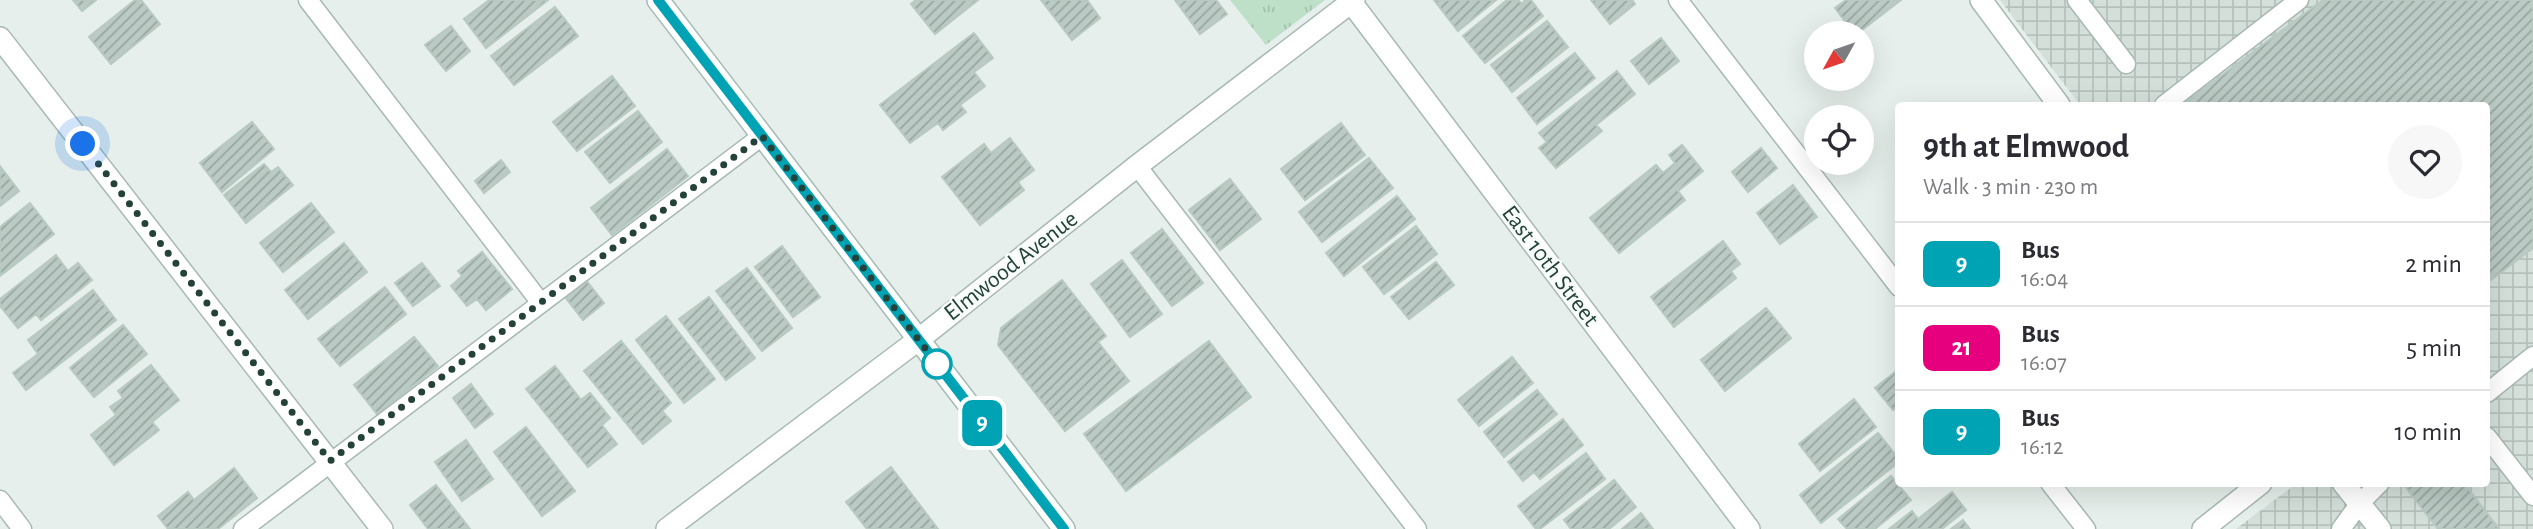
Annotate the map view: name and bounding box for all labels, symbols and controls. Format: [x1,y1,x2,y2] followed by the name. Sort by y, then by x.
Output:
[1804,21,1874,91] north arrow
[1804,21,1874,175] map controls
[1804,105,1874,175] button: locate
[2388,125,2462,199] button: heart
[65,126,100,161] your location
[1923,131,2129,164] text: 9th at Elmwood
[1923,176,2098,199] text: Walk · 3 min · 230 m
[1497,201,1603,331] street label: East 10th Street
[940,207,1082,325] street label: Elmwood Avenue
[2021,237,2060,263] text: Bus
[2405,251,2462,277] text: 2 min
[1956,252,1967,276] text: 9
[2021,268,2068,291] text: 16:04
[2021,321,2060,347] text: Bus
[2406,335,2462,361] text: 5 min
[1952,336,1971,360] text: 21
[922,349,952,379] unlabelled marker
[2021,352,2067,375] text: 16:07
[959,400,1005,446] line badge: 9
[2021,405,2060,431] text: Bus
[976,411,988,435] text: 9
[2395,419,2462,445] text: 10 min
[1956,420,1967,444] text: 9
[2021,436,2063,459] text: 16:12

